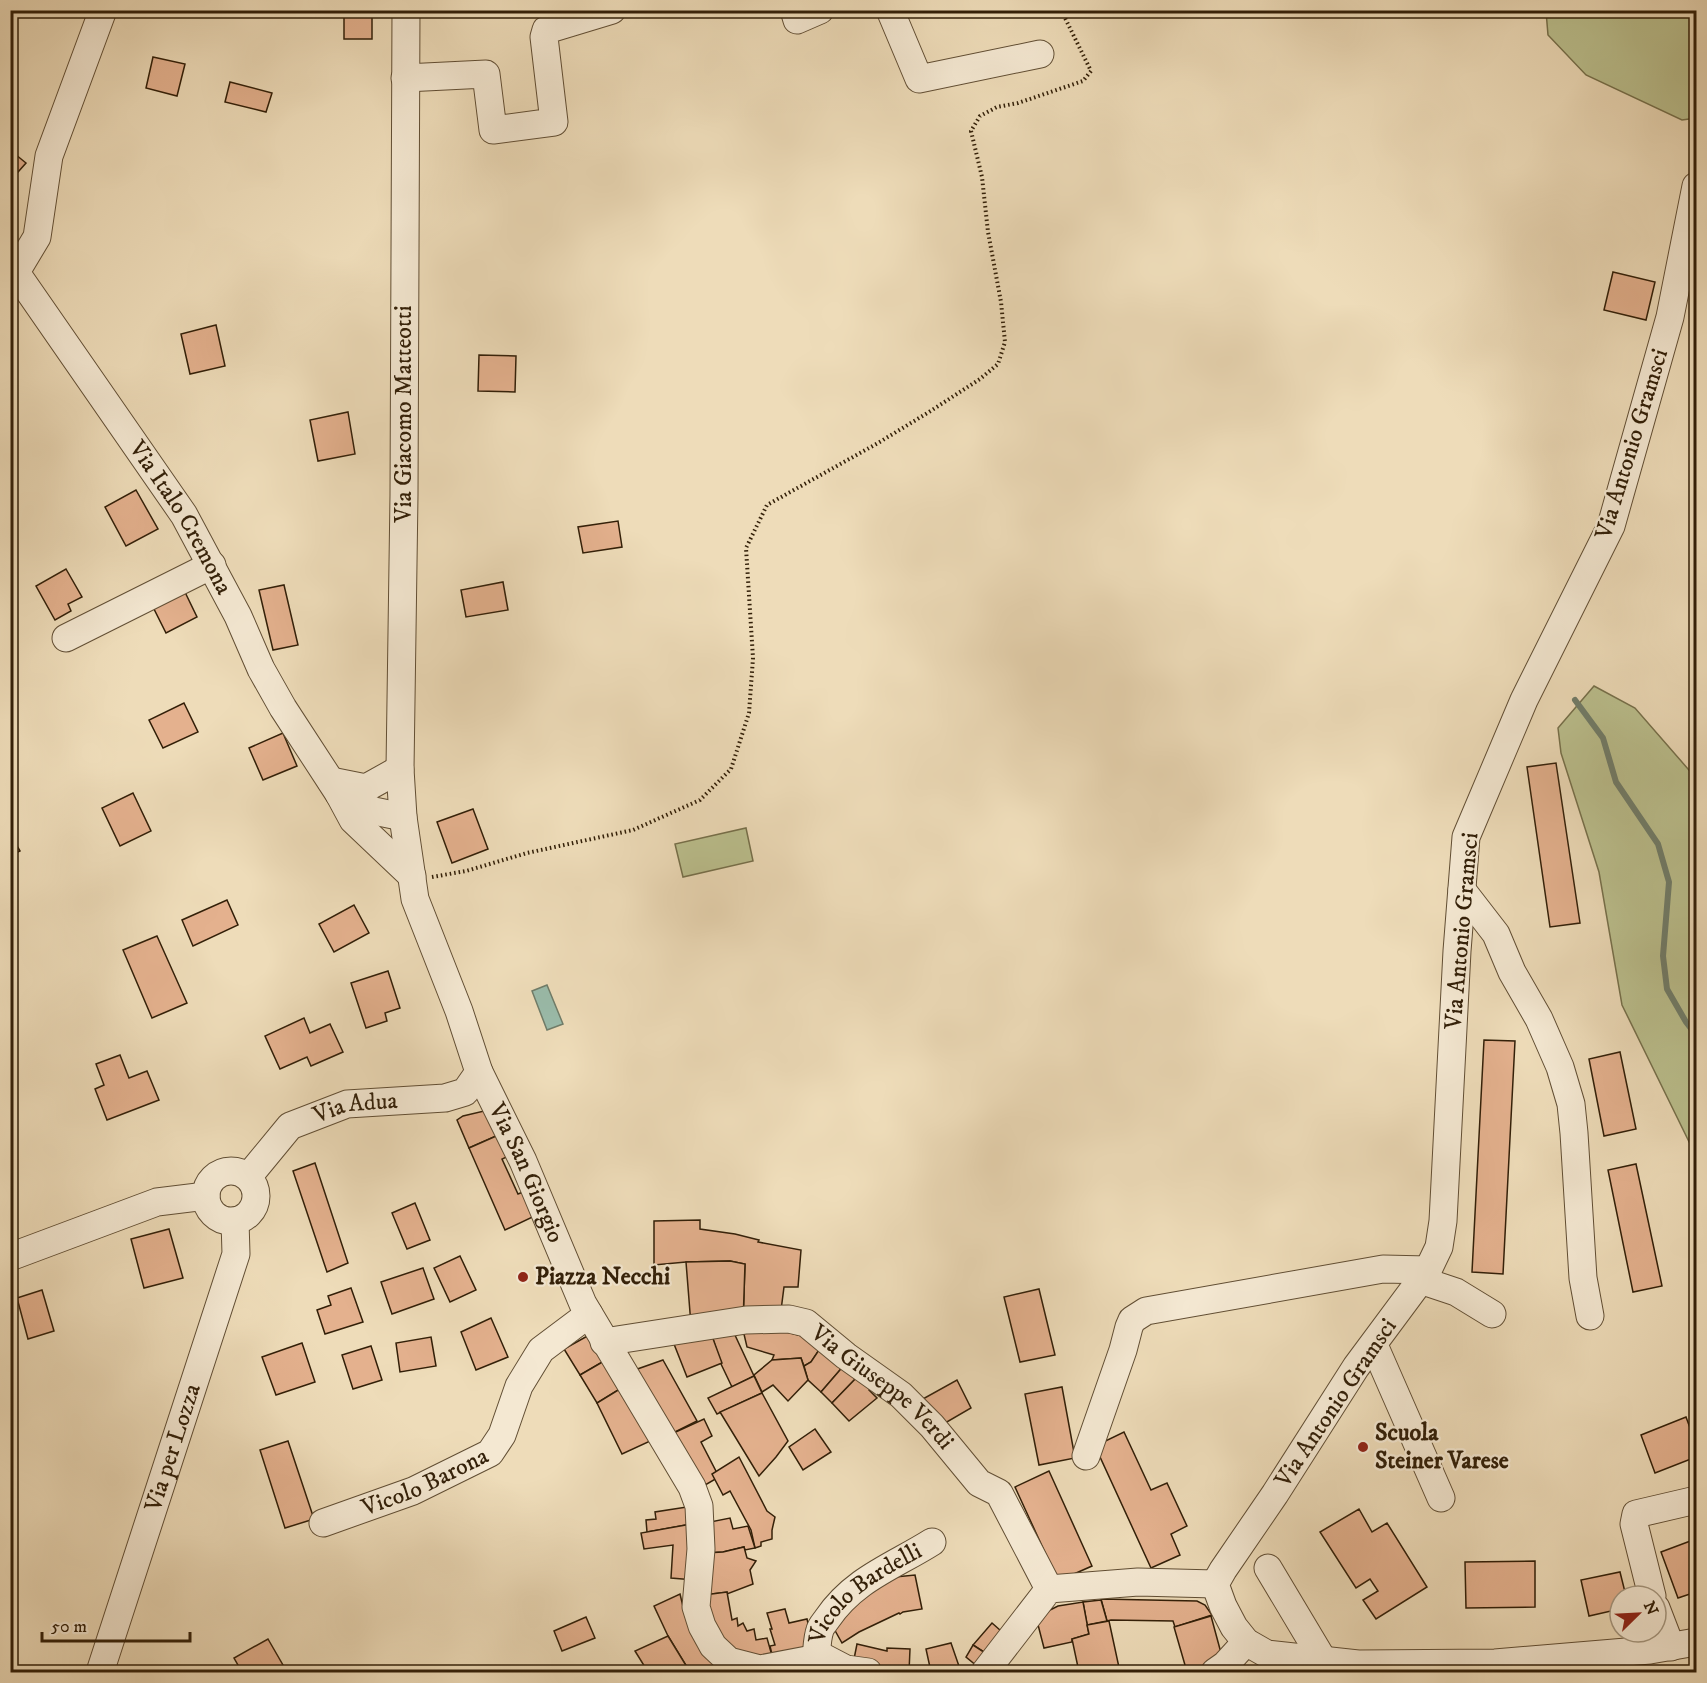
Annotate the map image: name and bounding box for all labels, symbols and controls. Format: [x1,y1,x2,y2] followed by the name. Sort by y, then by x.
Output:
[389,305,419,524] street label: Via Giacomo Matteotti
[1588,345,1675,544] street label: Via Antonio Gramsci
[122,434,239,600] street label: Via Italo Cremona
[1438,831,1486,1032] street label: Via Antonio Gramsci
[308,1086,399,1131] street label: Via Adua
[481,1097,571,1247] street label: Via San Giorgio
[535,1262,670,1292] place label: Piazza Necchi
[516,1270,530,1284] marker: Piazza Necchi
[1268,1313,1404,1494] street label: Via Antonio Gramsci
[804,1317,960,1456] street label: Via Giuseppe Verdi
[138,1379,208,1516] street label: Via per Lozza
[1375,1418,1509,1476] place label: Scuola Steiner Varese
[1356,1440,1370,1454] marker: Scuola Steiner Varese
[357,1441,494,1523] street label: Vicolo Barona
[802,1536,927,1647] street label: Vicolo Bardelli
[1608,1584,1668,1644] north arrow
[1639,1598,1663,1618] text: N
[42,1605,190,1643] scale bar
[51,1616,87,1638] text: 50 m

